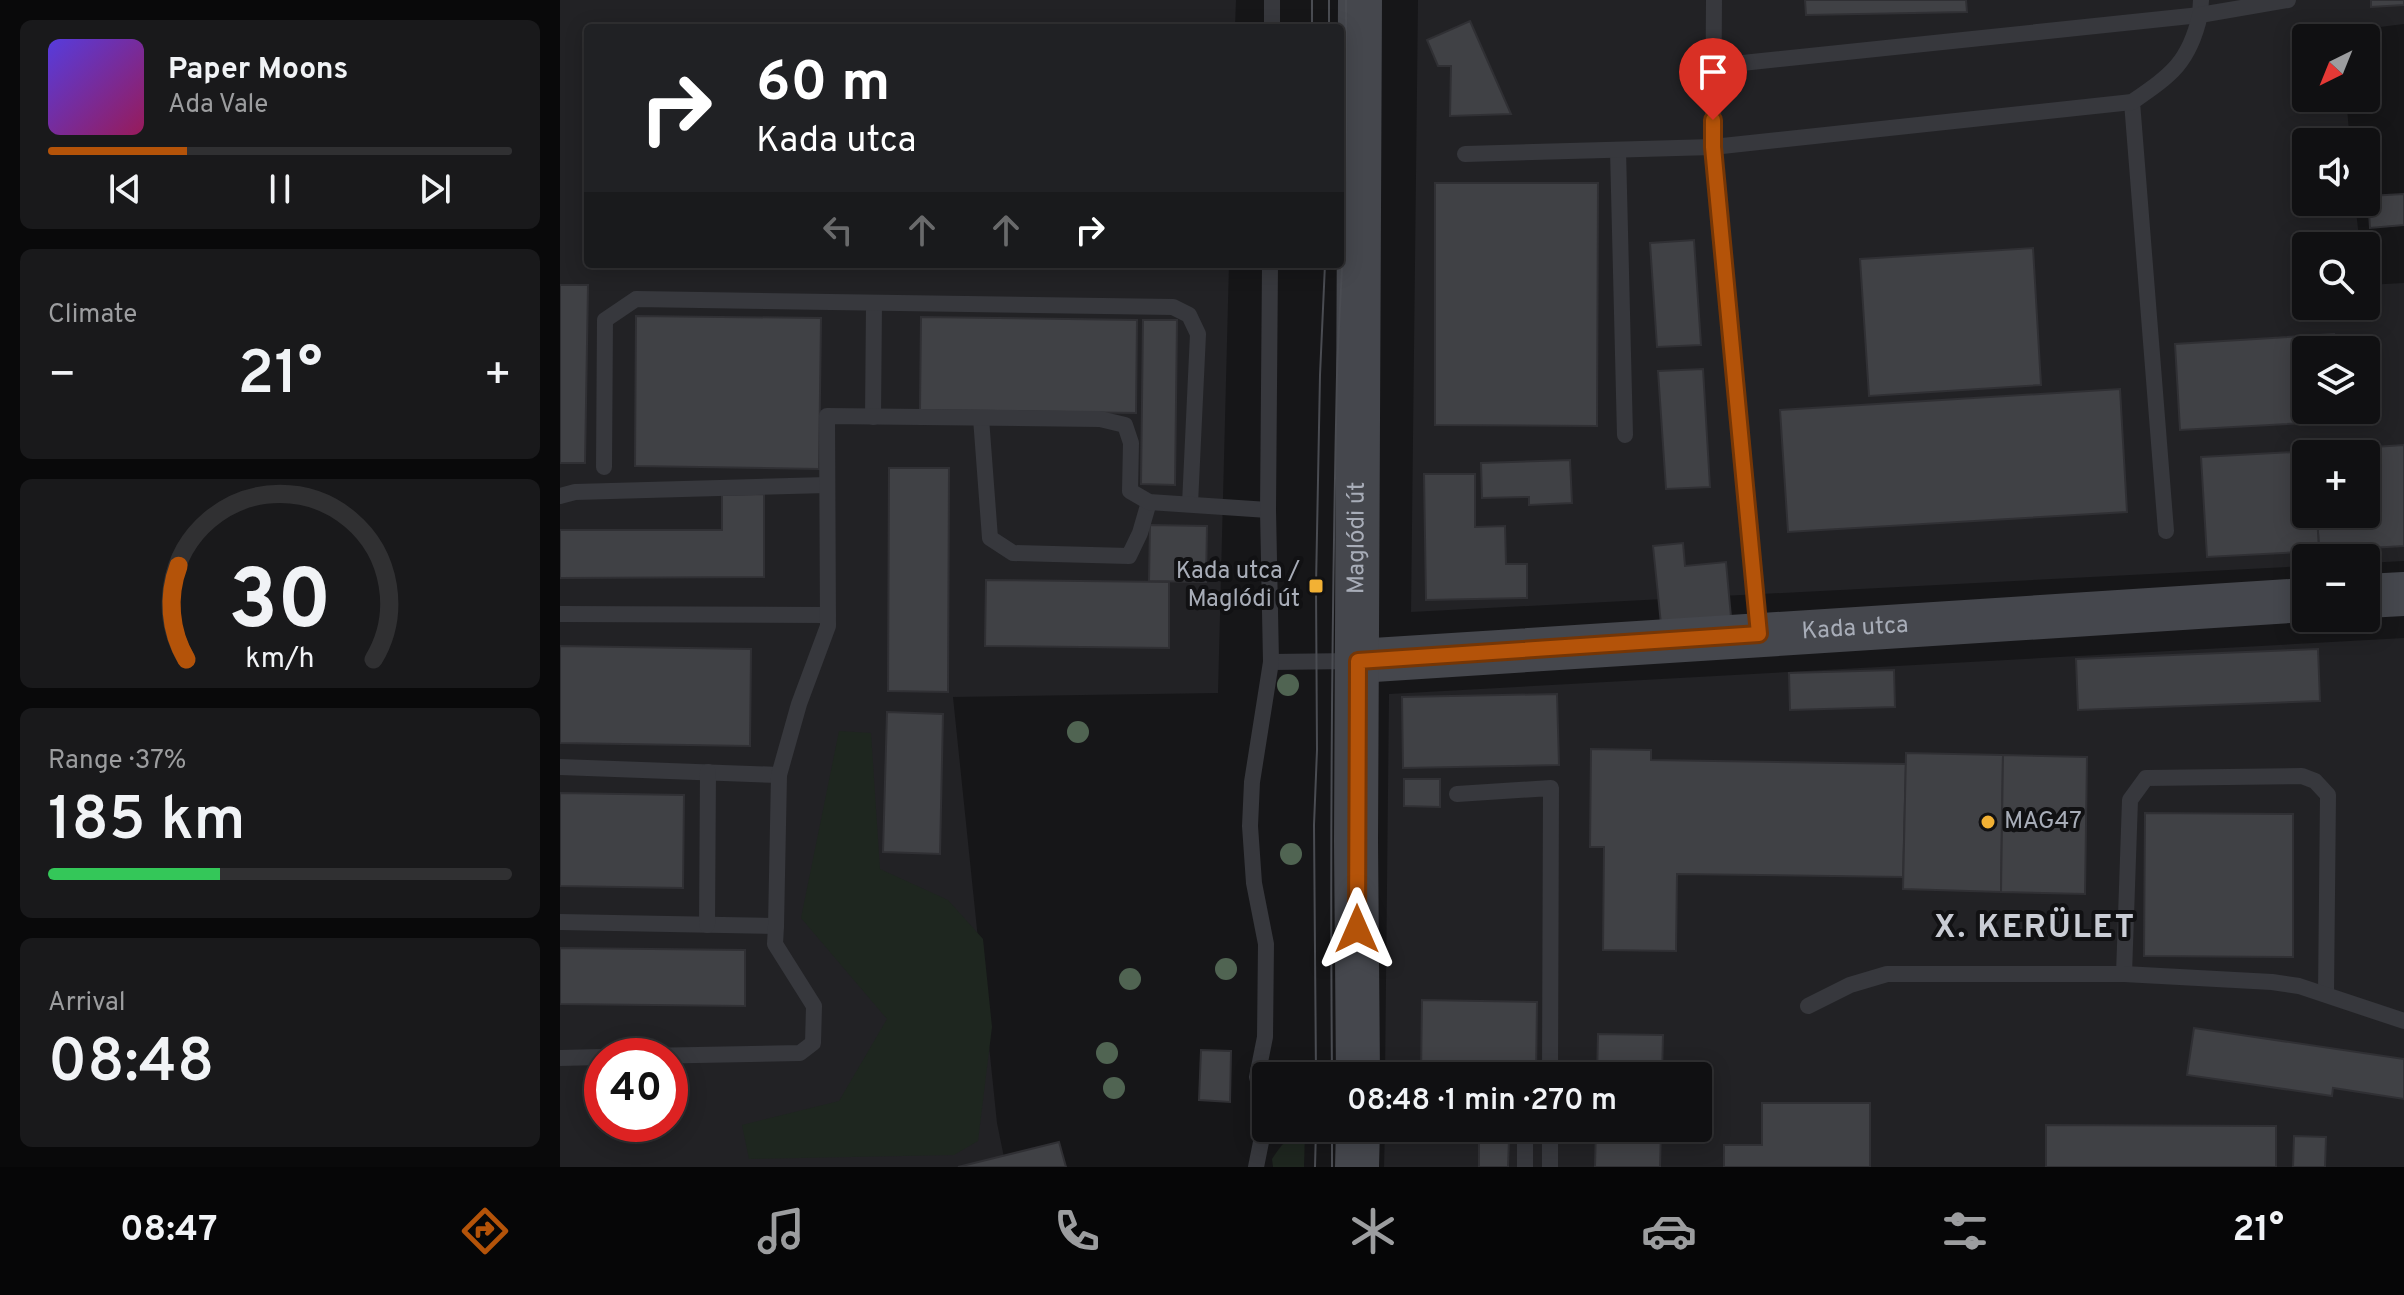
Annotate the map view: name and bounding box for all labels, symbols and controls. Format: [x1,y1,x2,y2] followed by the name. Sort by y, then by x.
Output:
[2292,24,2380,112] north arrow
[2292,24,2380,632] map controls
[1679,38,1747,120] pin
[756,50,890,120] text: 60 m
[1691,50,1735,94] icon: arrive
[168,52,348,89] text: Paper Moons
[624,56,728,160] icon: right
[168,89,268,122] text: Ada Vale
[756,119,916,165] text: Kada utca
[2292,128,2380,216] button: sound
[103,167,147,211] icon: previous
[258,167,302,211] icon: pause
[413,167,457,211] icon: next
[816,208,860,252] icon: left
[900,208,944,252] icon: ahead
[984,208,1028,252] icon: ahead
[1068,208,1112,252] icon: right
[2292,232,2380,320] button: search
[48,299,137,332] text: Climate
[2292,336,2380,424] button: layers
[238,339,323,415] text: 21°
[48,349,76,405] text: −
[484,349,512,405] text: +
[2292,440,2380,528] button: +
[1342,482,1373,594] street label: Maglódi út
[2292,544,2380,632] button: −
[228,552,332,657] text: 30
[1176,557,1300,615] place label: Kada utca / Maglódi út
[1307,577,1325,595] marker: Kada utca / Maglódi út
[1801,611,1909,647] street label: Kada utca
[245,642,315,678] text: km/h
[48,745,186,778] text: Range · 37%
[48,785,246,861] text: 185 km
[2004,807,2082,837] place label: MAG47
[1979,813,1997,831] marker: MAG47
[1315,887,1399,971] position arrow
[1934,907,2136,949] district label: X. KERÜLET
[48,987,126,1020] text: Arrival
[48,1027,214,1103] text: 08:48
[584,1038,688,1142] speed limit sign: 40
[1347,1083,1617,1120] text: 08:48 · 1 min · 270 m
[457,1203,513,1259] icon: directions
[753,1203,809,1259] icon: music
[1049,1203,1105,1259] icon: phone
[1345,1203,1401,1259] icon: climate
[1641,1203,1697,1259] icon: car
[1937,1203,1993,1259] icon: filters
[120,1208,217,1254] text: 08:47
[2233,1208,2284,1254] text: 21°

